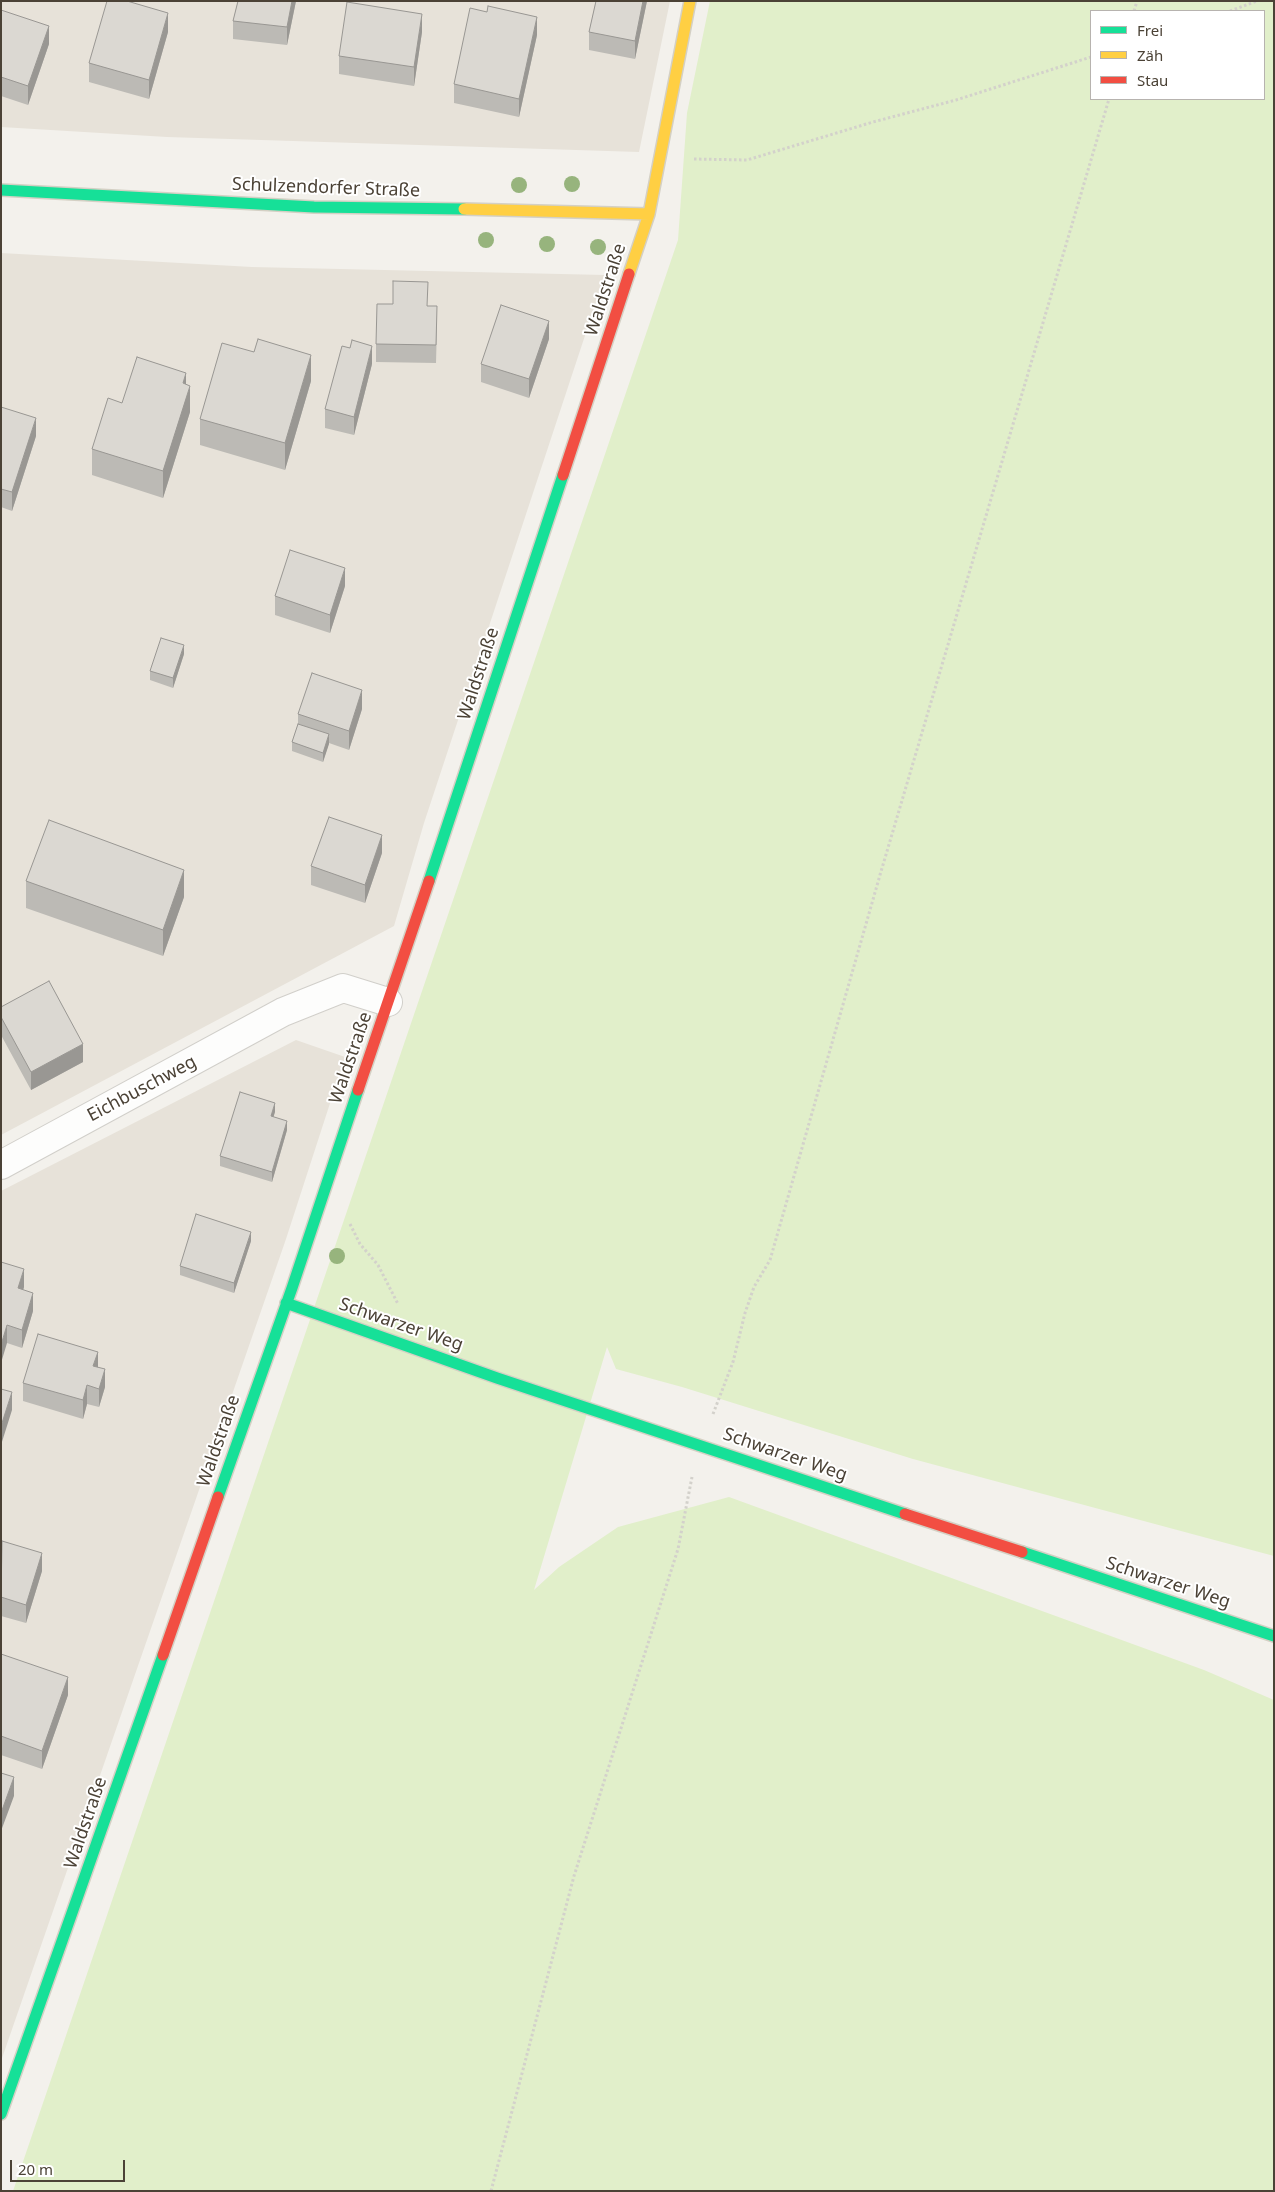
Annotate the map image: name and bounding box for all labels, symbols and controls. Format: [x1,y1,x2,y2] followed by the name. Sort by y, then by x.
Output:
[1090,10,1265,100] legend
[1137,20,1163,40] text: Frei
[1137,45,1163,65] text: Zäh
[1137,70,1168,90] text: Stau
[232,174,420,202] street label: Schulzendorfer Straße
[581,241,631,339] street label: Waldstraße
[454,625,504,723] street label: Waldstraße
[325,1009,377,1107] street label: Waldstraße
[84,1051,200,1127] street label: Eichbuschweg
[336,1294,466,1356] street label: Schwarzer Weg
[193,1392,245,1490] street label: Waldstraße
[720,1424,850,1486] street label: Schwarzer Weg
[1103,1553,1233,1613] street label: Schwarzer Weg
[60,1774,112,1872] street label: Waldstraße
[12,2150,128,2182] scale bar
[18,2159,53,2179] text: 20 m

